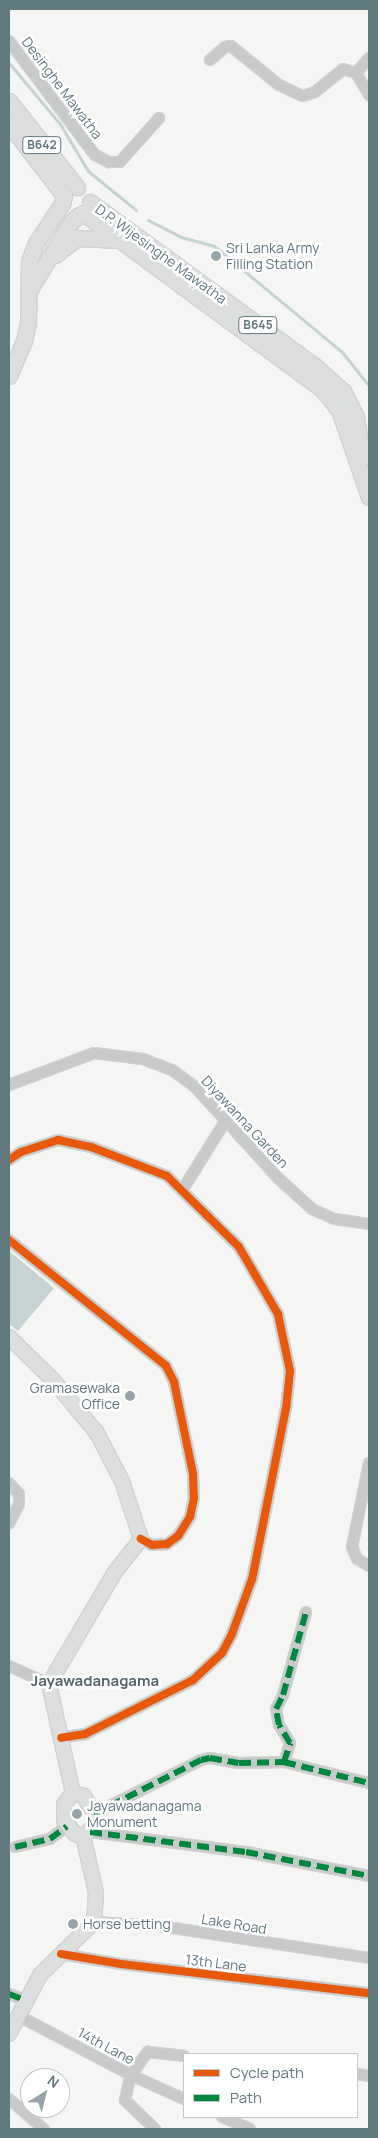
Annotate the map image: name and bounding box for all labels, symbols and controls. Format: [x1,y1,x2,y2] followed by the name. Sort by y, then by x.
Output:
[18,34,106,142] street label: Desinghe Mawatha
[22,136,62,154] road number: B642
[92,201,230,307] street label: D.P. Wijesinghe Mawatha
[226,240,319,272] place label: Sri Lanka Army Filling Station
[210,250,222,262] marker: Sri Lanka Army Filling Station
[238,316,278,334] road number: B645
[198,1072,292,1172] street label: Diyawanna Garden
[30,1380,120,1412] place label: Gramasewaka Office
[124,1390,136,1402] marker: Gramasewaka Office
[31,1672,159,1690] district label: Jayawadanagama
[87,1798,201,1830] place label: Jayawadanagama Monument
[71,1808,83,1820] marker: Jayawadanagama Monument
[200,1911,268,1937] street label: Lake Road
[83,1916,171,1932] place label: Horse betting
[67,1918,79,1930] marker: Horse betting
[185,1951,247,1975] street label: 13th Lane
[75,2024,137,2068] street label: 14th Lane
[183,2053,358,2118] legend
[230,2062,304,2083] text: Cycle path
[20,2068,70,2118] north arrow
[44,2071,63,2092] text: N
[230,2087,262,2108] text: Path

